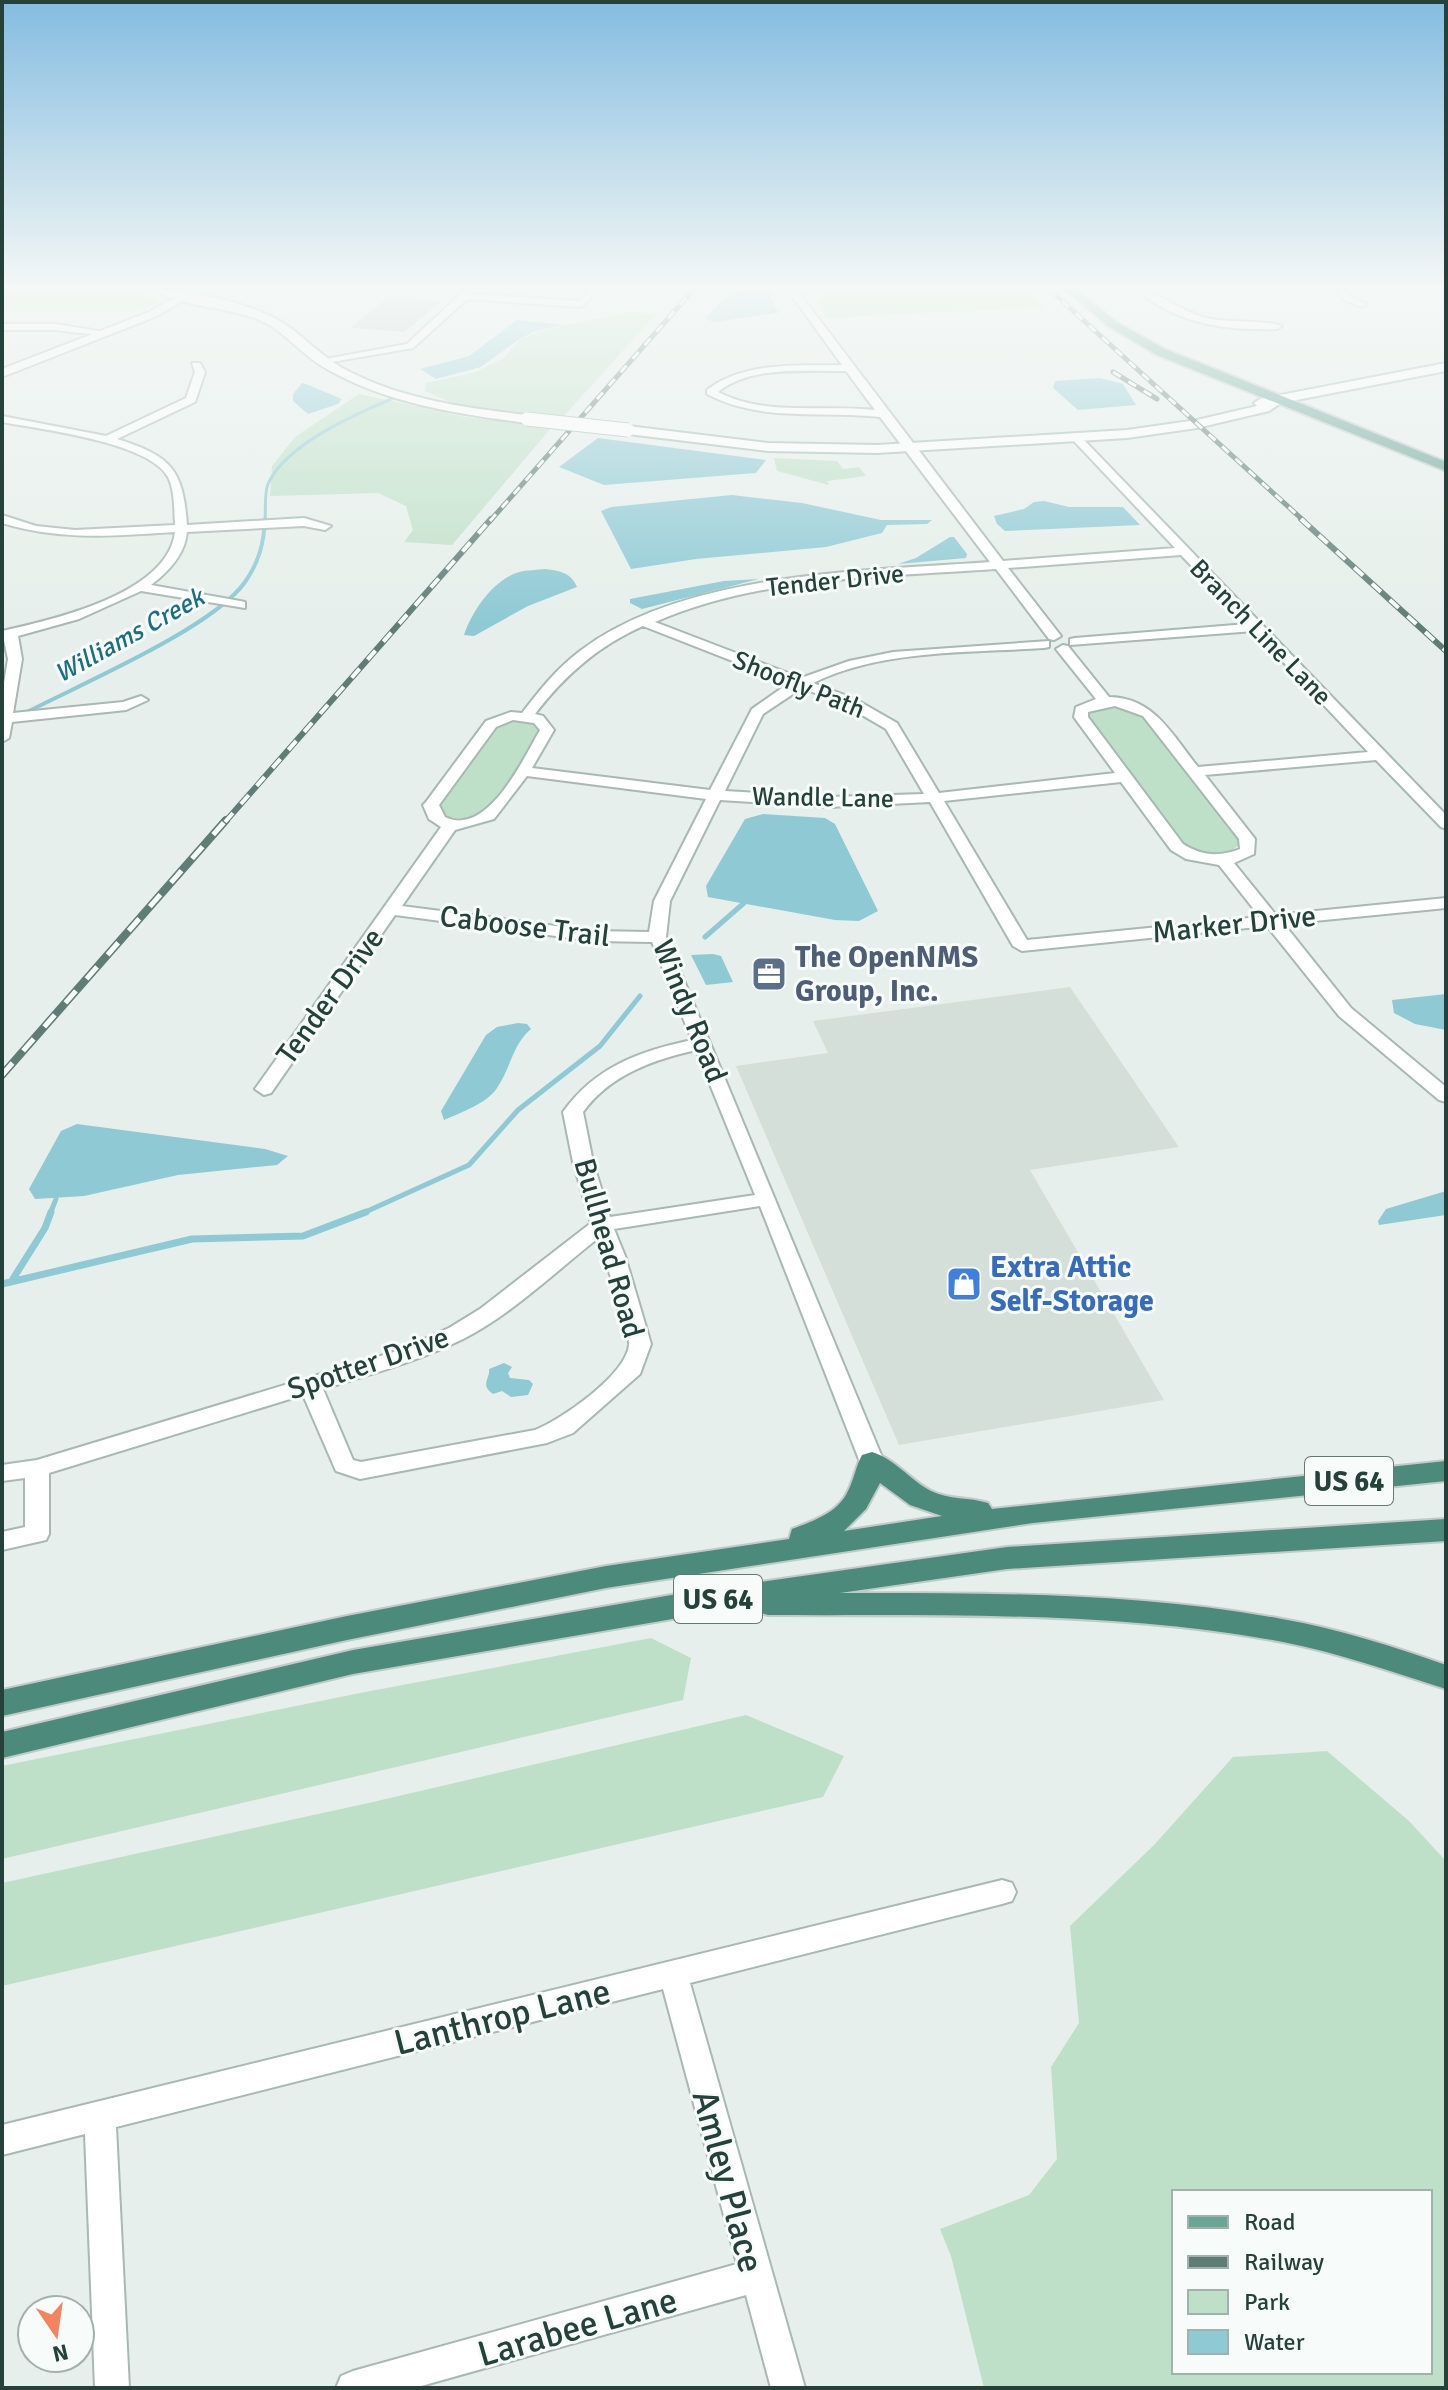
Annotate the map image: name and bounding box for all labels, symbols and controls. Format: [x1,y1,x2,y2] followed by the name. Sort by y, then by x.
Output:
[1182,553,1338,713] street label: Branch Line Lane
[765,558,905,604] street label: Tender Drive
[49,581,212,690] water label: Williams Creek
[728,644,869,726] street label: Shoofly Path
[752,781,894,815] street label: Wandle Lane
[1150,897,1318,952] street label: Marker Drive
[438,898,612,955] street label: Caboose Trail
[269,921,392,1072] street label: Tender Drive
[644,934,735,1088] street label: Windy Road
[795,939,978,1010] place label: The OpenNMS Group, Inc.
[750,955,788,993] office icon: The OpenNMS Group, Inc.
[565,1154,652,1342] street label: Bullhead Road
[990,1249,1154,1320] place label: Extra Attic Self-Storage
[945,1265,983,1303] shop icon: Extra Attic Self-Storage
[283,1319,454,1408] street label: Spotter Drive
[1305,1457,1393,1505] road number: US 64
[674,1575,762,1623] road number: US 64
[390,1969,615,2066] street label: Lanthrop Lane
[682,2085,774,2278] street label: Amley Place
[1172,2190,1432,2374] legend
[1244,2207,1295,2237] text: Road
[1244,2247,1324,2277] text: Railway
[473,2278,682,2377] street label: Larabee Lane
[1244,2287,1290,2317] text: Park
[16,2294,96,2374] north arrow
[1244,2327,1305,2357] text: Water
[50,2338,71,2368] text: N

